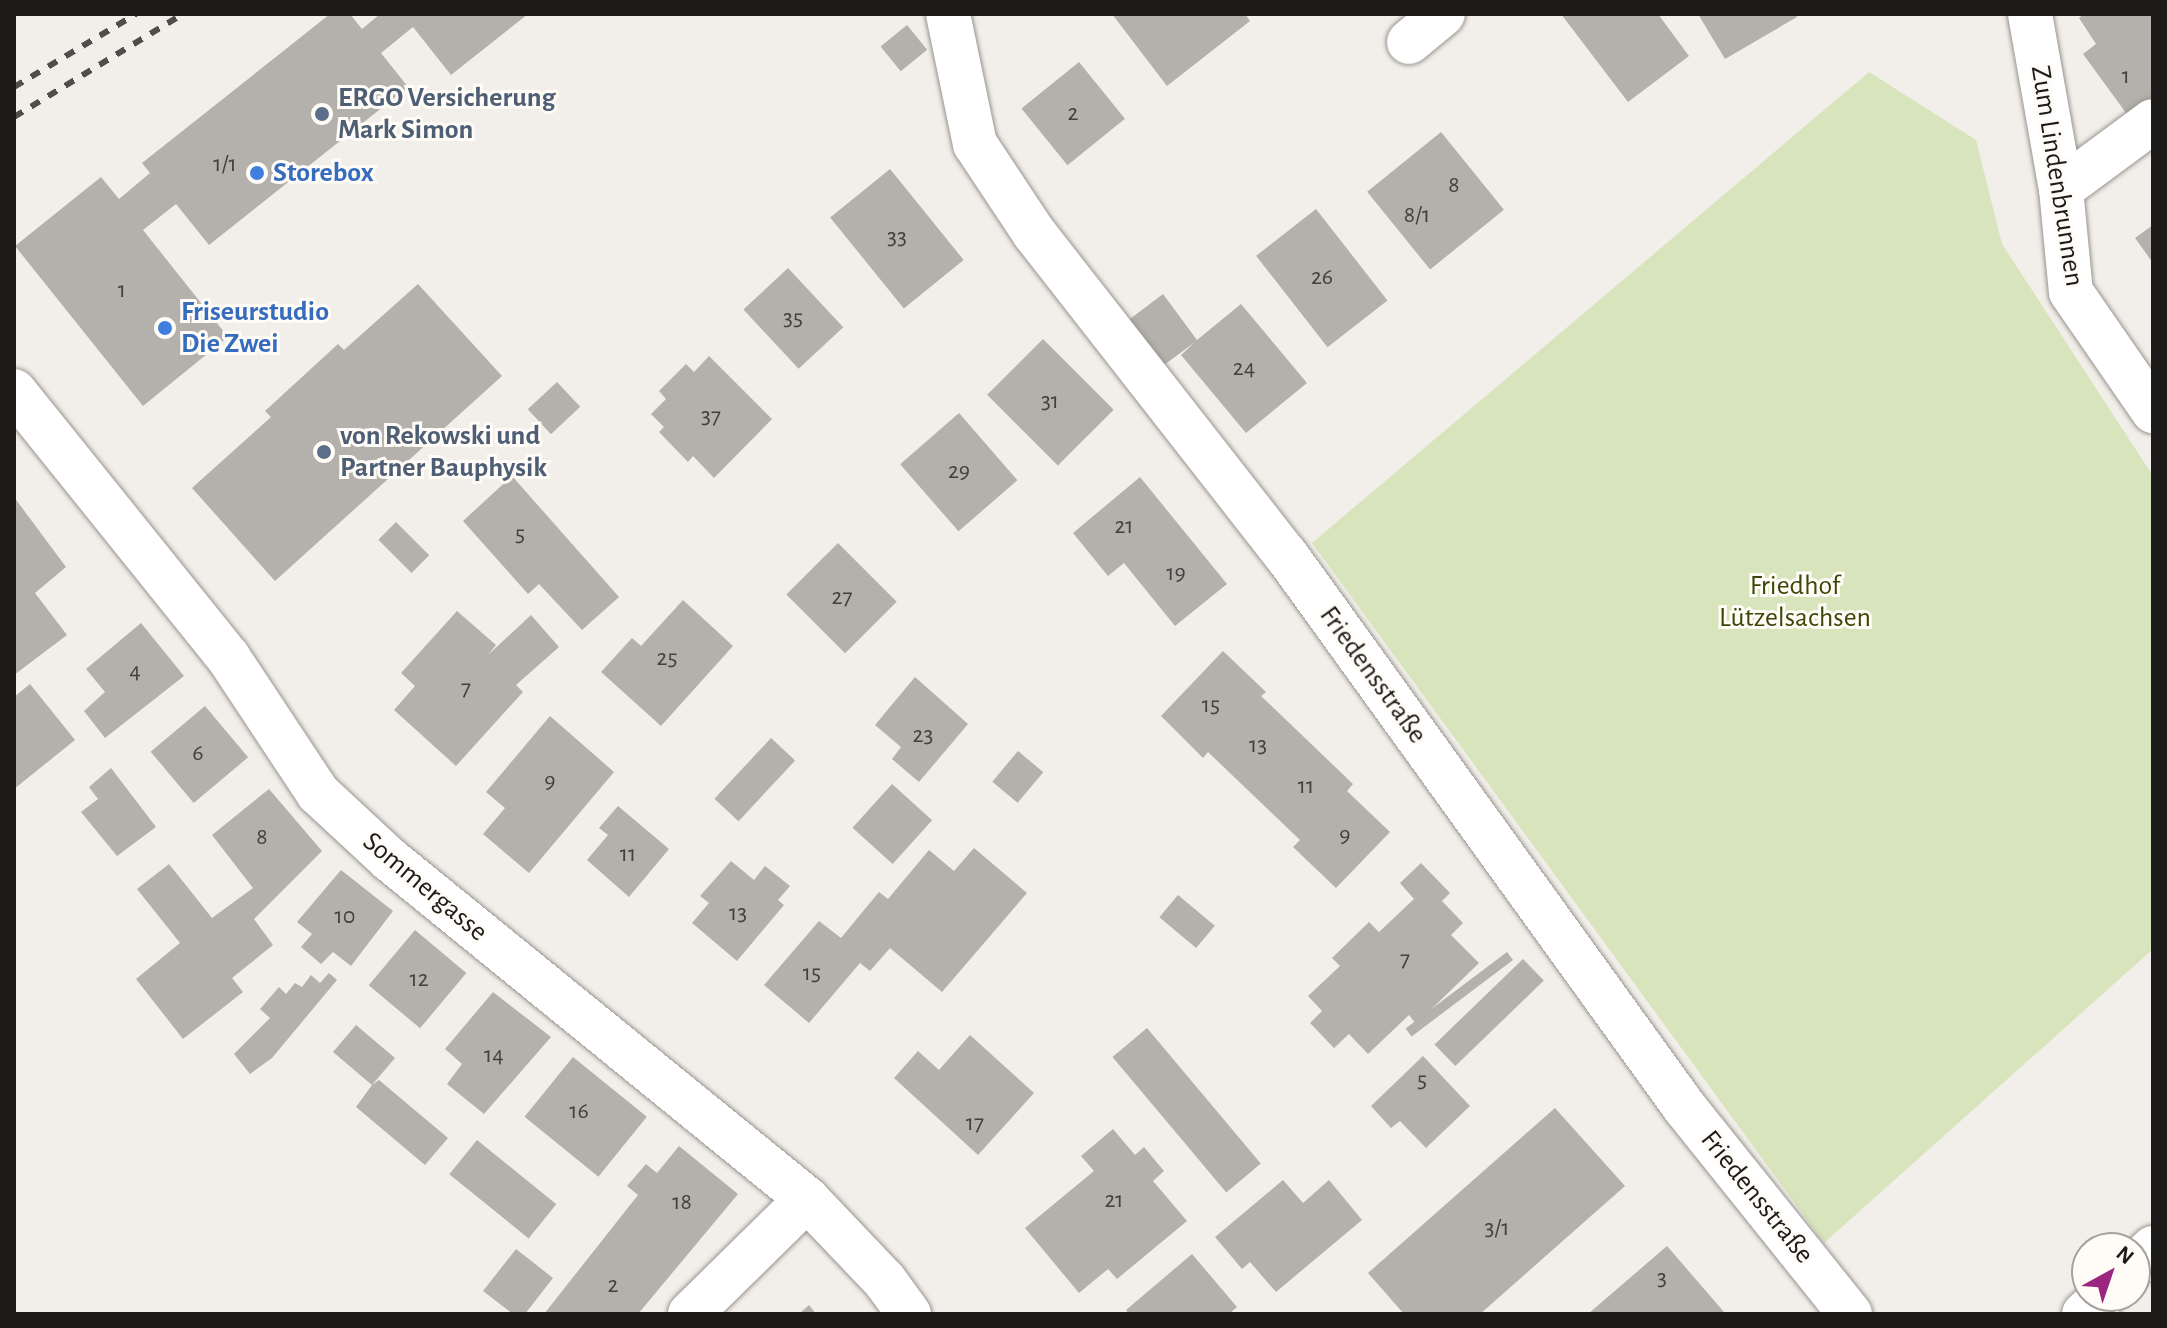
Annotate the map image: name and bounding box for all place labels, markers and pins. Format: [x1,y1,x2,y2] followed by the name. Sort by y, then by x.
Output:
[338,81,556,147] place label: ERGO Versicherung Mark Simon
[313,105,331,123] marker: ERGO Versicherung Mark Simon
[273,156,374,190] place label: Storebox
[248,164,266,182] marker: Storebox
[181,295,329,361] place label: Friseurstudio Die Zwei
[156,319,174,337] marker: Friseurstudio Die Zwei
[340,419,547,485] place label: von Rekowski und Partner Bauphysik
[315,443,333,461] marker: von Rekowski und Partner Bauphysik

